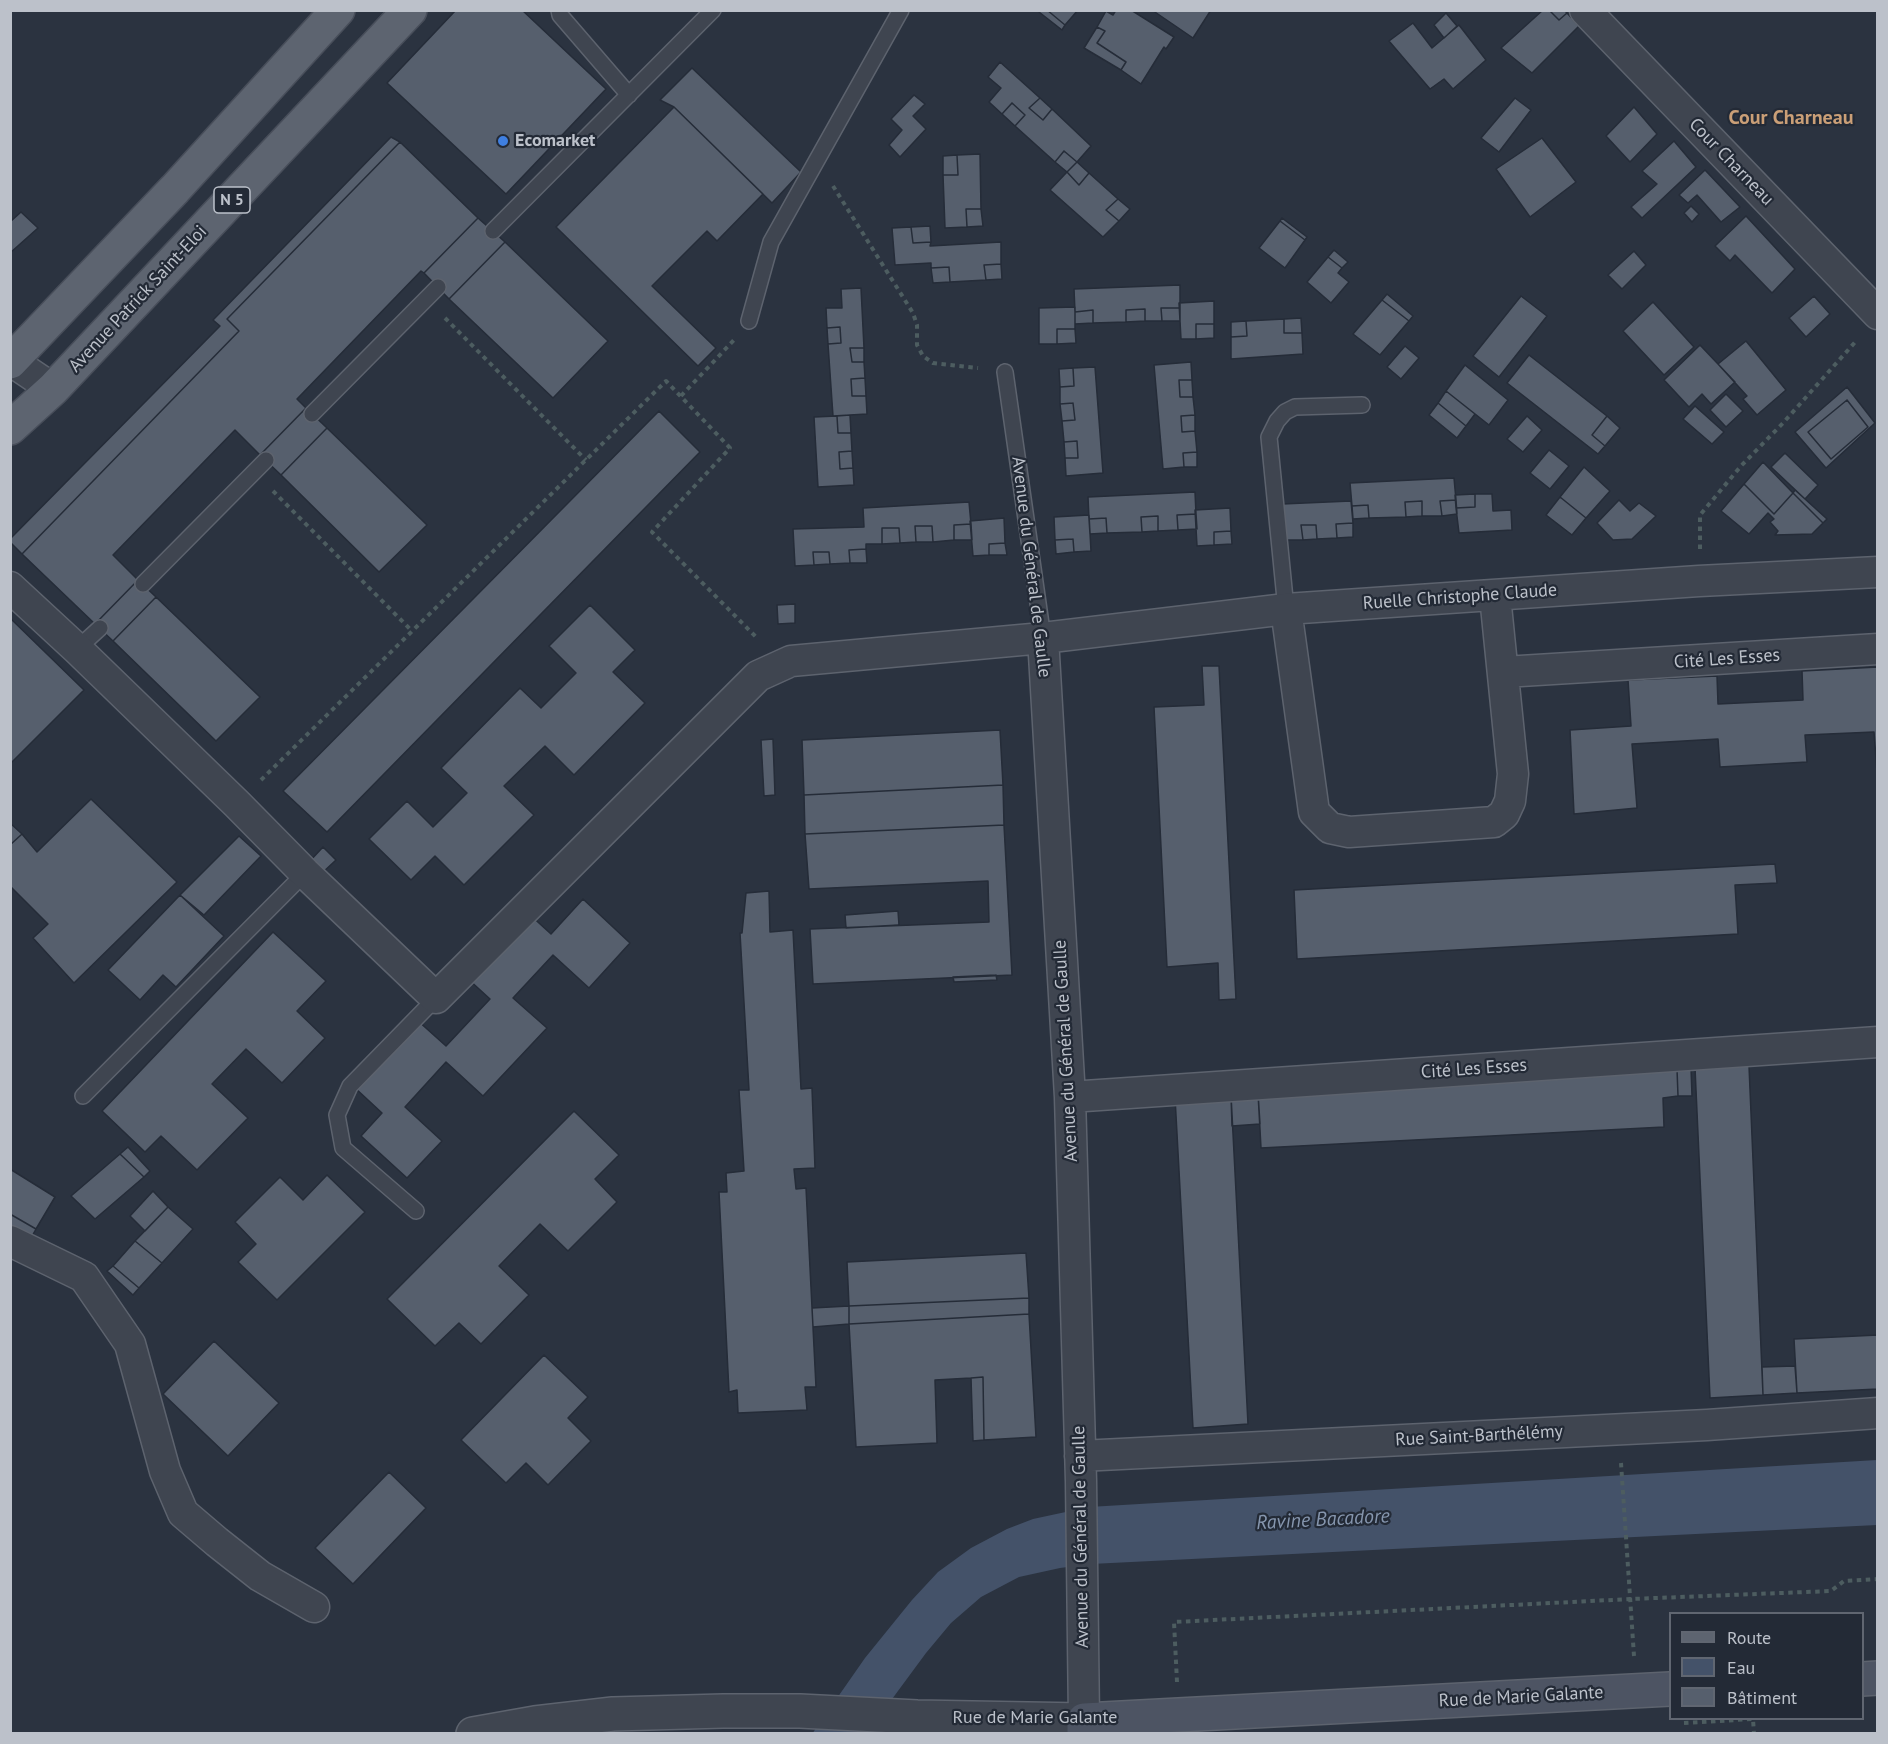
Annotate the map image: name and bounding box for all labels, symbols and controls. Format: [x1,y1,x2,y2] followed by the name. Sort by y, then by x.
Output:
[1729,106,1853,130] district label: Cour Charneau
[1684,114,1778,210] street label: Cour Charneau
[515,130,595,152] place label: Ecomarket
[496,134,510,148] marker: Ecomarket
[214,187,250,213] road number: N 5
[64,221,212,377] street label: Avenue Patrick Saint-Eloi
[1007,455,1055,679] street label: Avenue du Général de Gaulle
[1362,579,1558,615] street label: Ruelle Christophe Claude
[1673,645,1781,673] street label: Cité Les Esses
[1049,939,1083,1163] street label: Avenue du Général de Gaulle
[1420,1055,1528,1083] street label: Cité Les Esses
[1395,1421,1563,1451] street label: Rue Saint-Barthélémy
[1068,1426,1094,1648] street label: Avenue du Général de Gaulle
[1256,1505,1390,1535] water label: Ravine Bacadore
[1669,1612,1864,1720] legend
[1727,1626,1771,1649] text: Route
[1727,1656,1755,1679] text: Eau
[1438,1682,1604,1712] street label: Rue de Marie Galante
[1727,1686,1797,1709] text: Bâtiment
[953,1707,1117,1729] street label: Rue de Marie Galante

